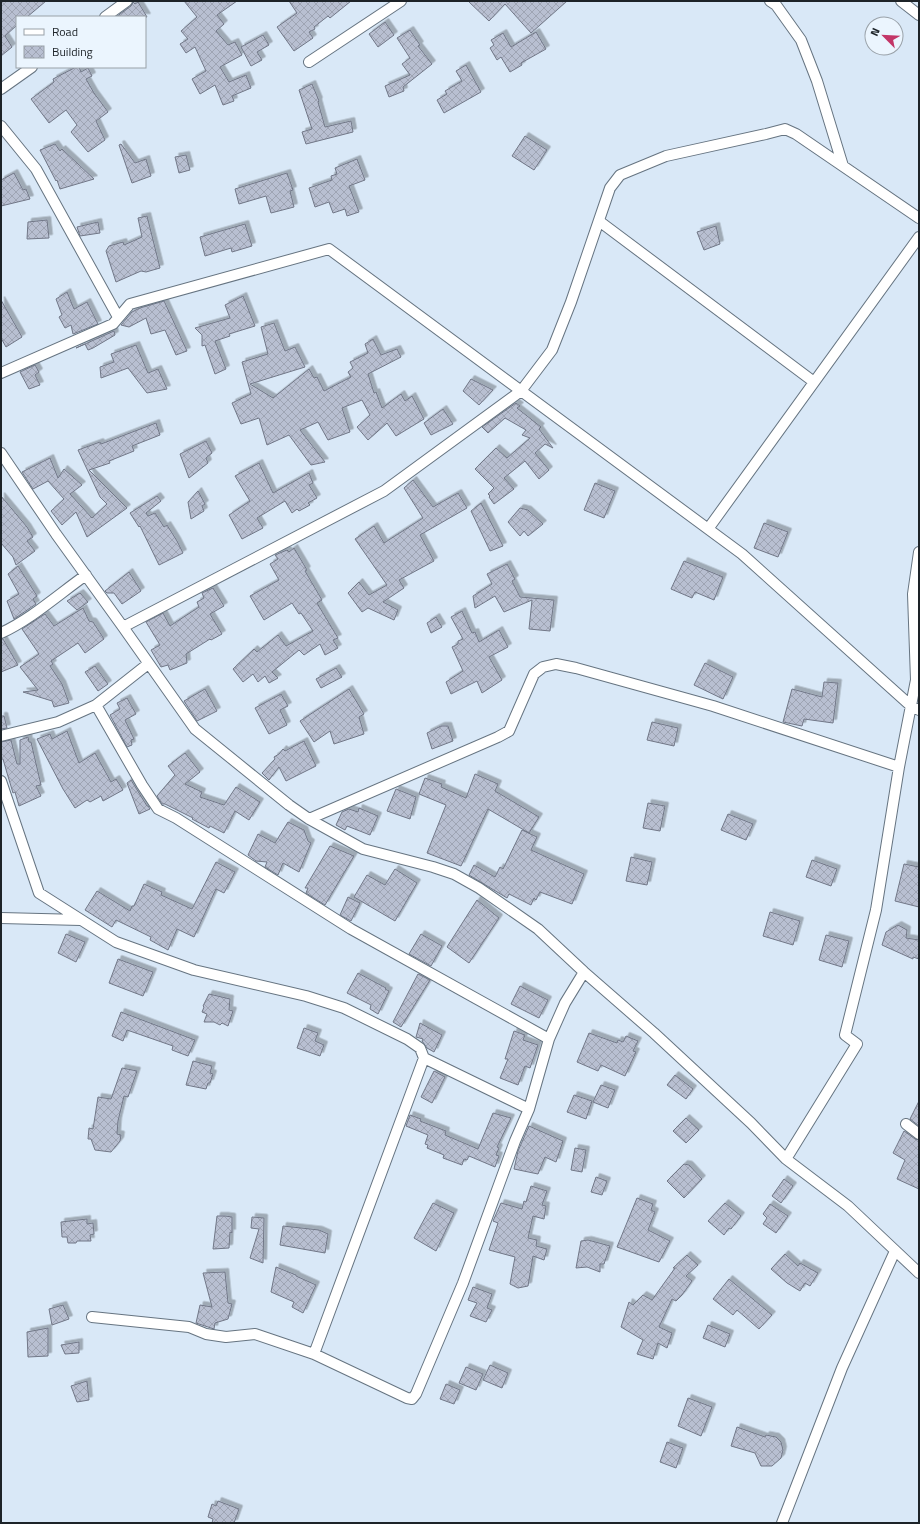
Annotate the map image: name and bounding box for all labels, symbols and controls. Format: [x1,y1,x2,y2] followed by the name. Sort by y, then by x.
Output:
[16,16,146,68] legend
[864,16,904,56] north arrow
[52,22,78,41] text: Road
[866,25,884,39] text: N
[52,42,93,61] text: Building

